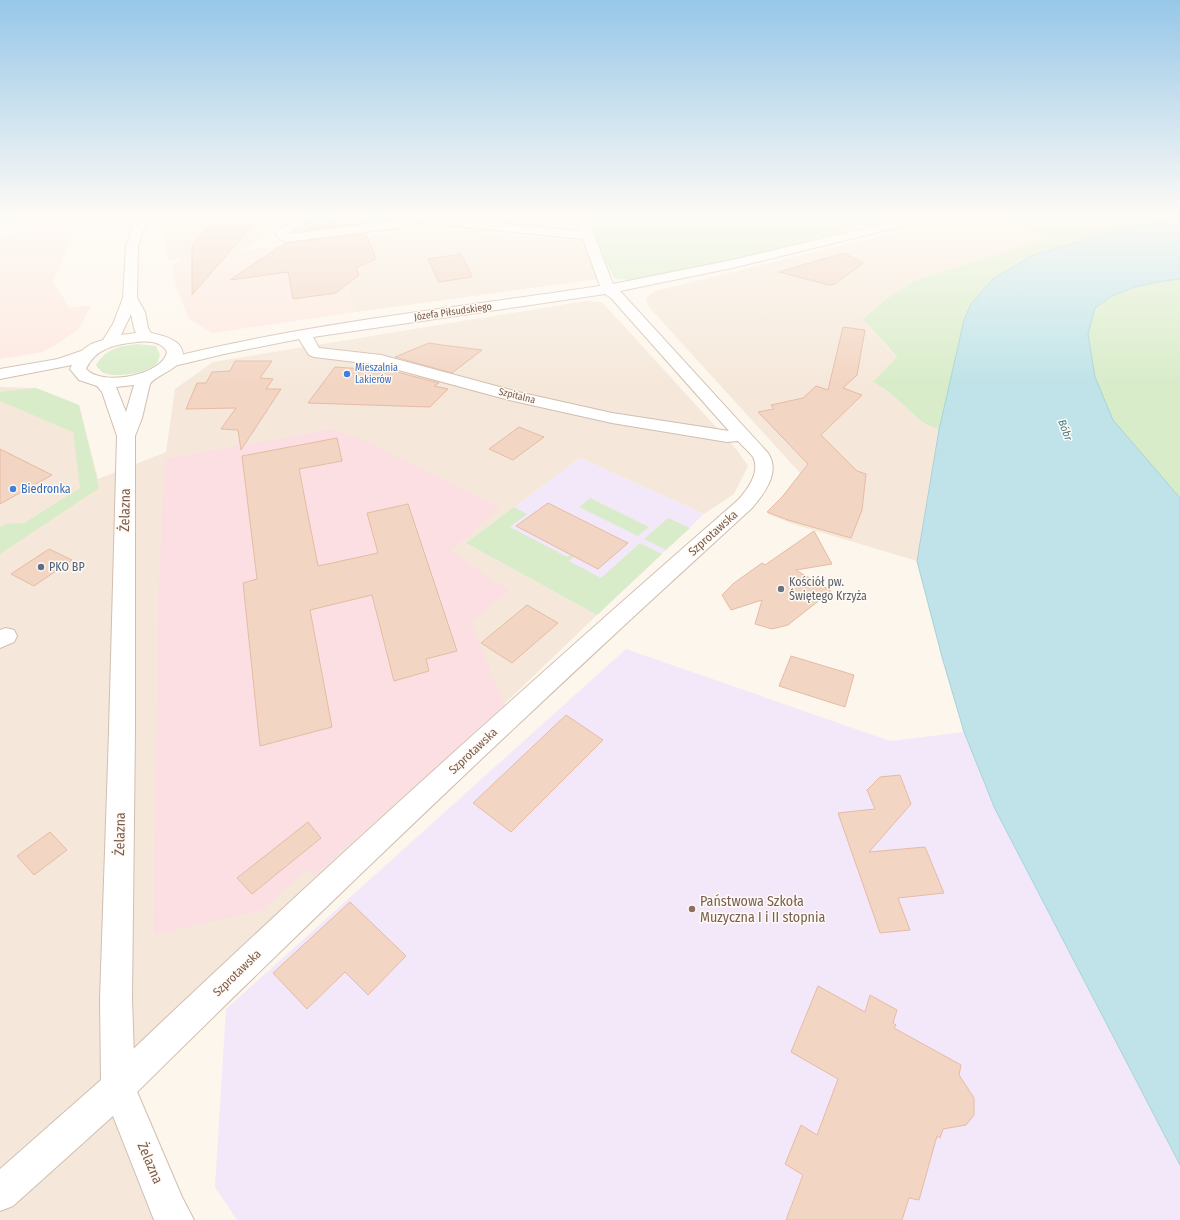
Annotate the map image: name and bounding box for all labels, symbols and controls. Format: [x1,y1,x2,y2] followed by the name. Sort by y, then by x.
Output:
[413,301,493,323] street label: Józefa Piłsudskiego
[355,362,398,386] place label: Mieszalnia Lakierów
[342,369,352,379] marker: Mieszalnia Lakierów
[497,386,537,406] street label: Szpitalna
[1055,418,1075,443] water label: Bóbr
[21,482,71,496] place label: Biedronka
[8,484,18,494] marker: Biedronka
[116,488,134,532] street label: Żelazna
[686,507,740,559] street label: Szprotawska
[49,560,85,574] place label: PKO BP
[36,562,46,572] marker: PKO BP
[789,575,867,603] place label: Kościół pw. Świętego Krzyża
[776,584,786,594] marker: Kościół pw. Świętego Krzyża
[446,725,500,777] street label: Szprotawska
[111,812,129,856] street label: Żelazna
[700,893,826,926] place label: Państwowa Szkoła Muzyczna I i II stopnia
[687,904,697,914] marker: Państwowa Szkoła Muzyczna I i II stopnia
[210,947,264,999] street label: Szprotawska
[134,1140,166,1186] street label: Żelazna

